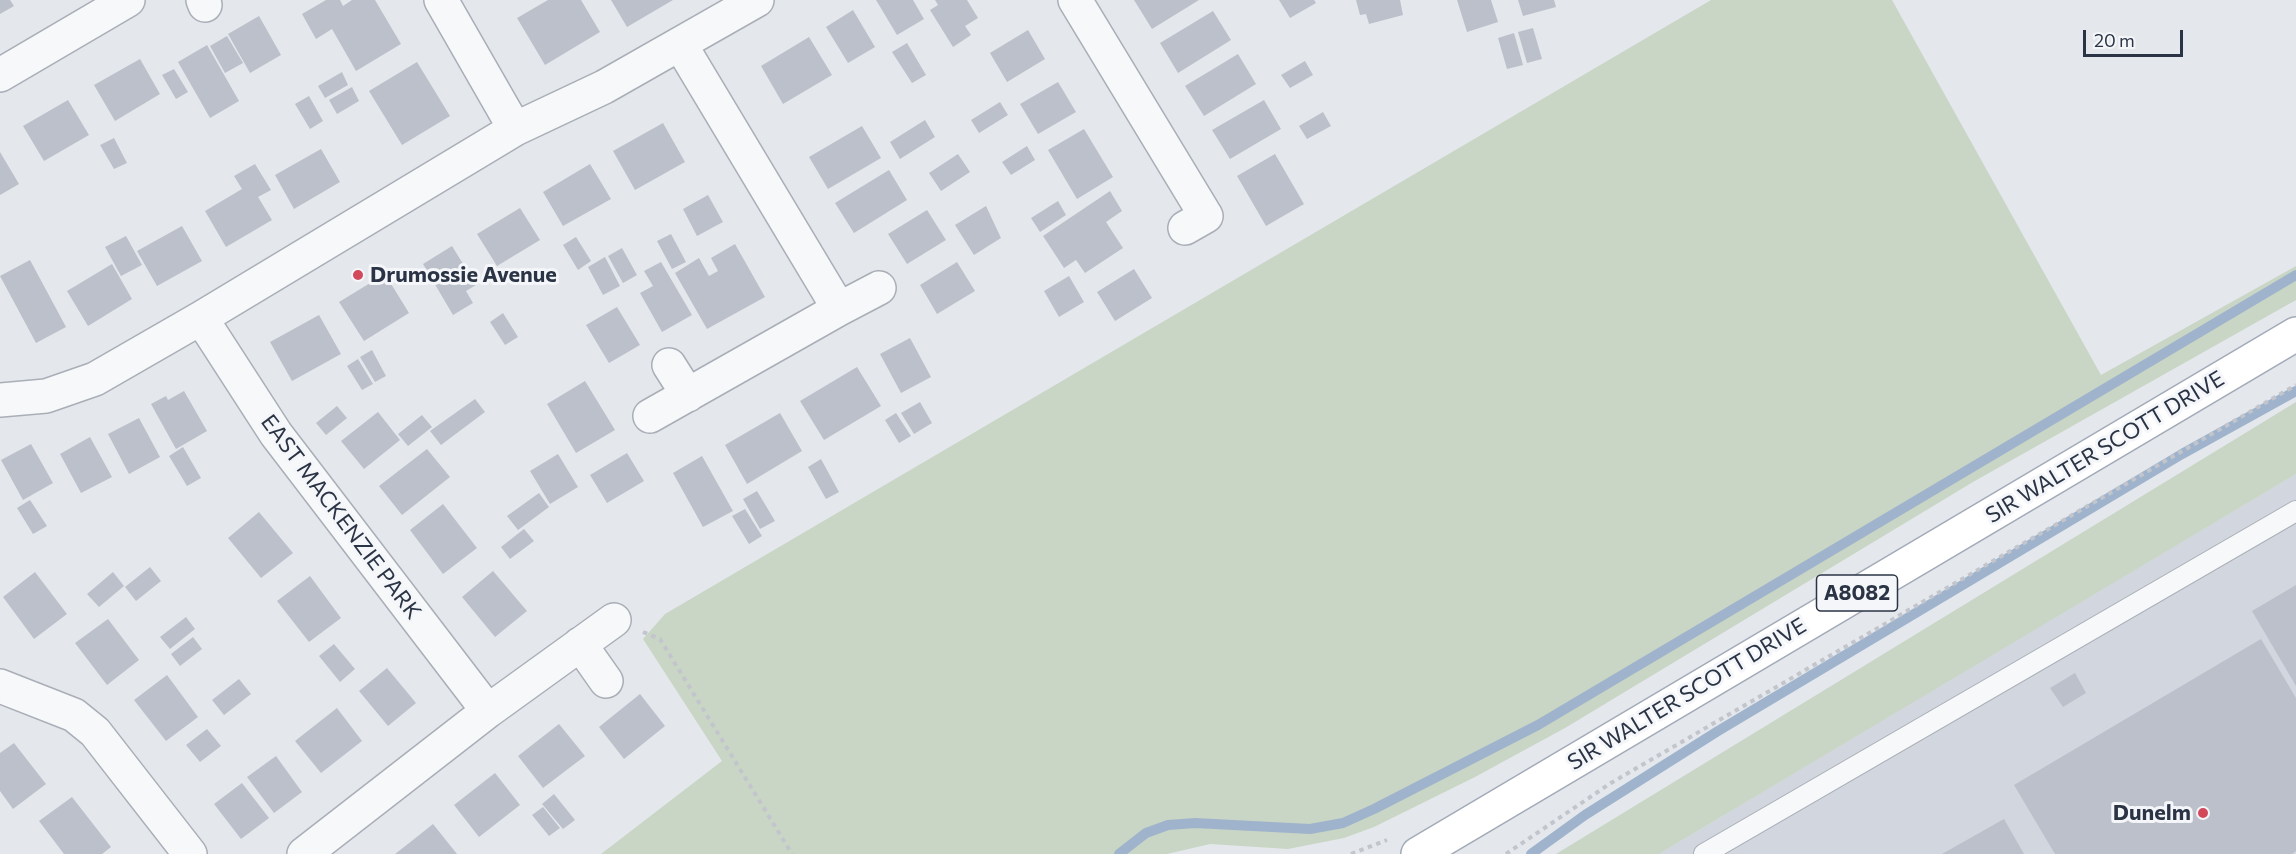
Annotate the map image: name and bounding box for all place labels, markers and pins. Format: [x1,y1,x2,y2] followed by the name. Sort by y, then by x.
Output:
[370,262,557,288] place label: Drumossie Avenue
[351,268,365,282] marker: Drumossie Avenue
[2113,800,2191,826] place label: Dunelm
[2196,806,2210,820] marker: Dunelm

